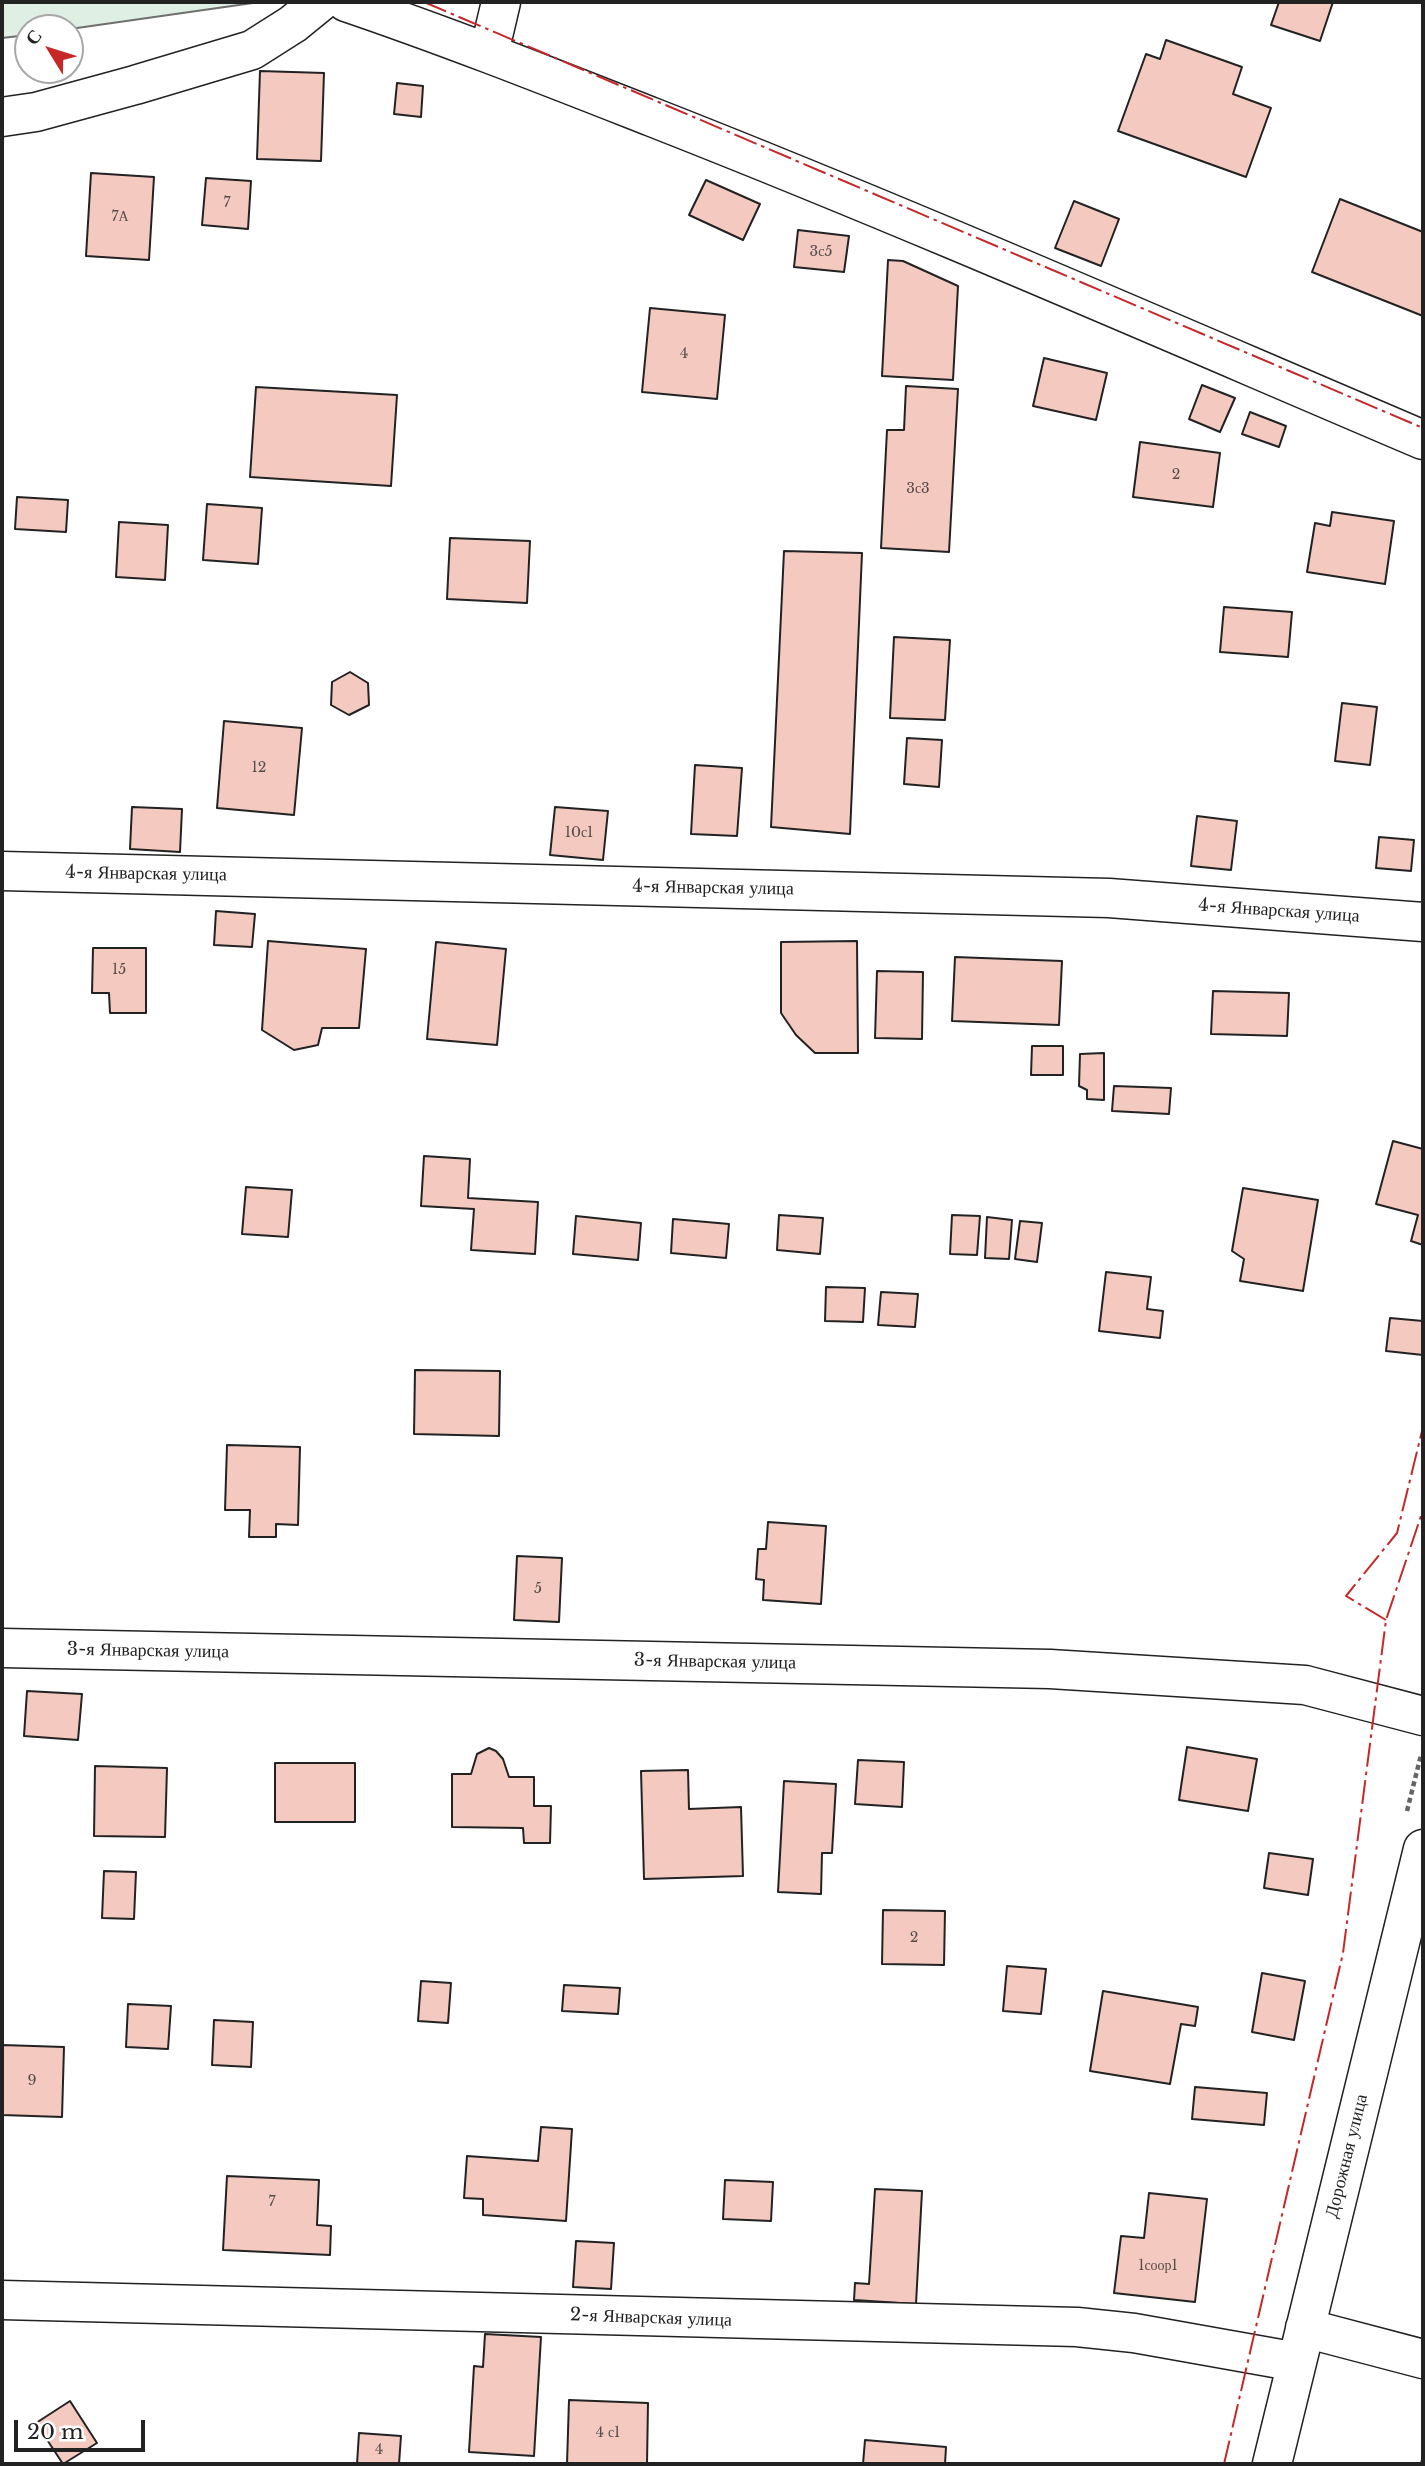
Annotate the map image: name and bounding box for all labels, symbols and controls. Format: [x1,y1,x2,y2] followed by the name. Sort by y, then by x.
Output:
[14,14,84,84] north arrow
[20,25,47,49] text: С
[223,195,231,211] house number: 7
[111,209,129,225] house number: 7А
[810,244,832,260] house number: 3с5
[680,346,688,362] house number: 4
[1172,467,1180,483] house number: 2
[906,481,930,497] house number: 3с3
[252,760,266,776] house number: 12
[565,825,593,841] house number: 10с1
[65,862,227,886] street label: 4-я Январская улица
[632,876,794,900] street label: 4-я Январская улица
[1198,895,1360,927] street label: 4-я Январская улица
[112,962,126,978] house number: 15
[534,1581,542,1597] house number: 5
[67,1639,229,1663] street label: 3-я Январская улица
[634,1650,796,1674] street label: 3-я Январская улица
[910,1930,918,1946] house number: 2
[27,2073,37,2089] house number: 9
[1321,2092,1373,2220] street label: Дорожная улица
[268,2194,276,2210] house number: 7
[1138,2258,1178,2274] house number: 1соор1
[570,2304,732,2332] street label: 2-я Январская улица
[18,2406,149,2450] scale bar
[27,2419,84,2445] text: 20 m
[596,2425,620,2441] house number: 4 с1
[375,2442,383,2458] house number: 4

